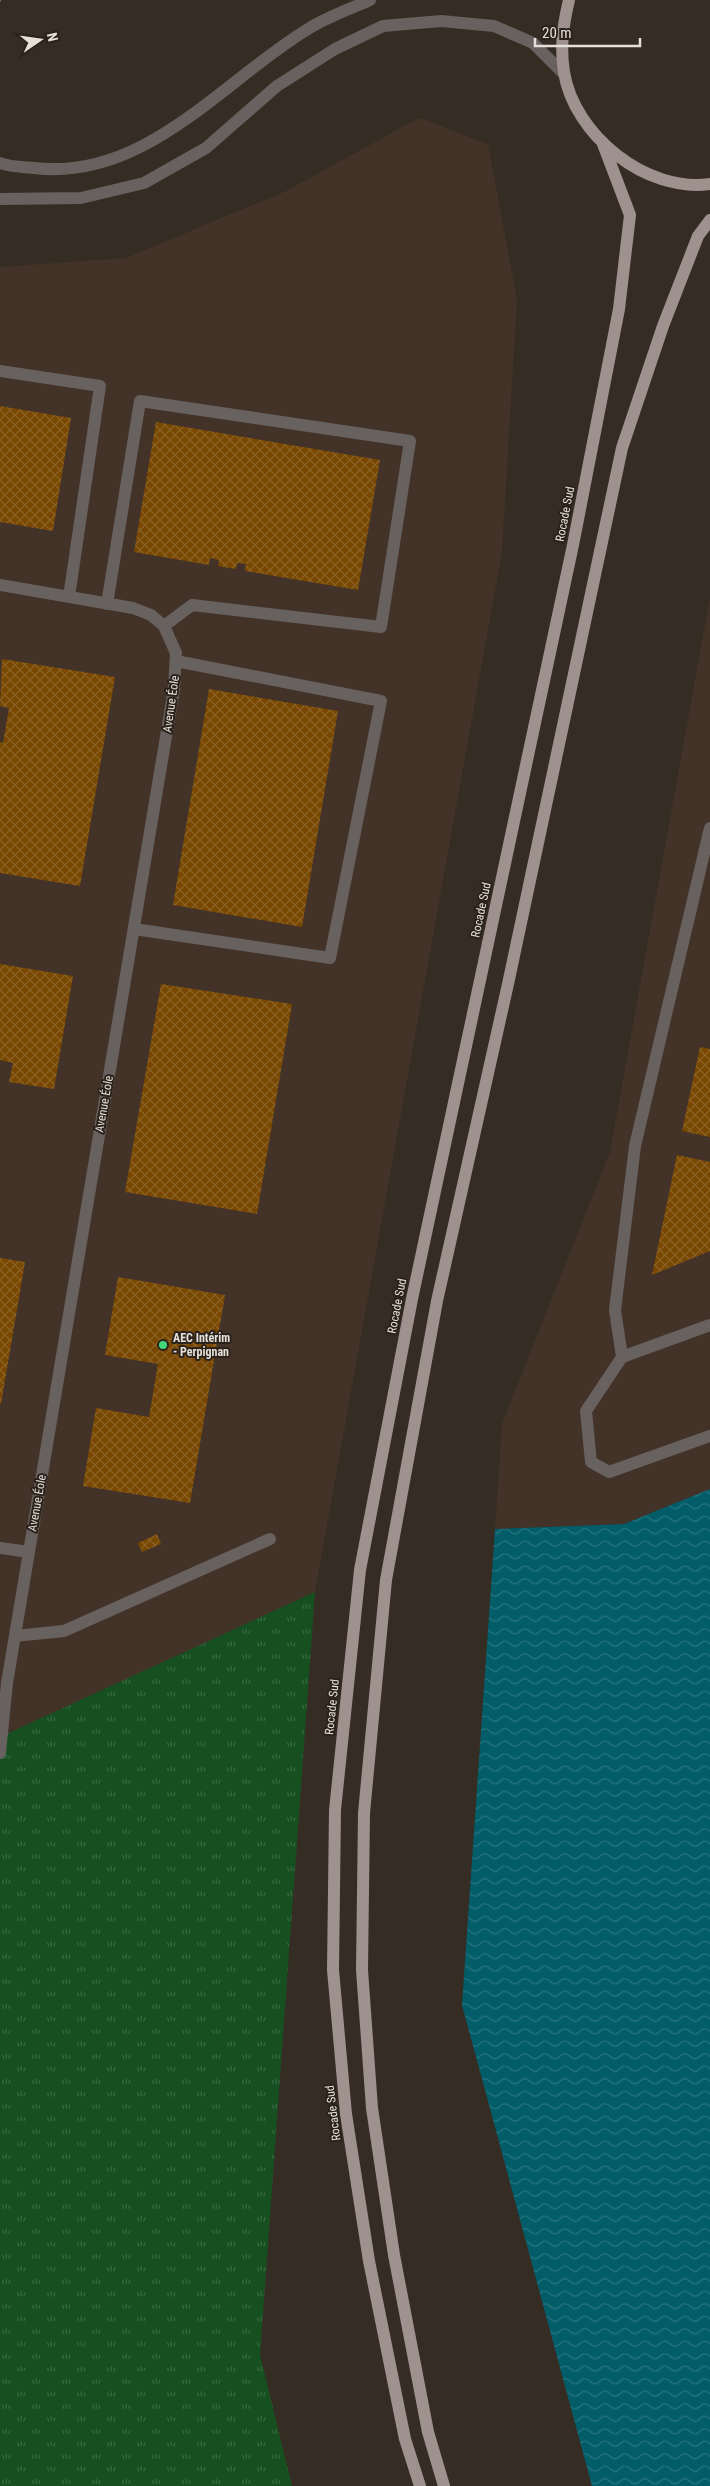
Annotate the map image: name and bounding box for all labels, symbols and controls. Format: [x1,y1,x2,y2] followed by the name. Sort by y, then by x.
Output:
[15,15,65,65] north arrow
[535,15,640,47] scale bar
[542,24,572,42] text: 20 m
[44,31,61,43] text: N
[553,485,577,543] street label: Rocade Sud
[159,674,182,733] street label: Avenue Éole
[468,881,494,939] street label: Rocade Sud
[91,1074,116,1134] street label: Avenue Éole
[385,1277,409,1335] street label: Rocade Sud
[173,1331,230,1359] place label: AEC Intérim - Perpignan
[157,1339,169,1351] marker: AEC Intérim - Perpignan
[24,1473,49,1533] street label: Avenue Éole
[322,1678,342,1736] street label: Rocade Sud
[323,2084,343,2142] street label: Rocade Sud

